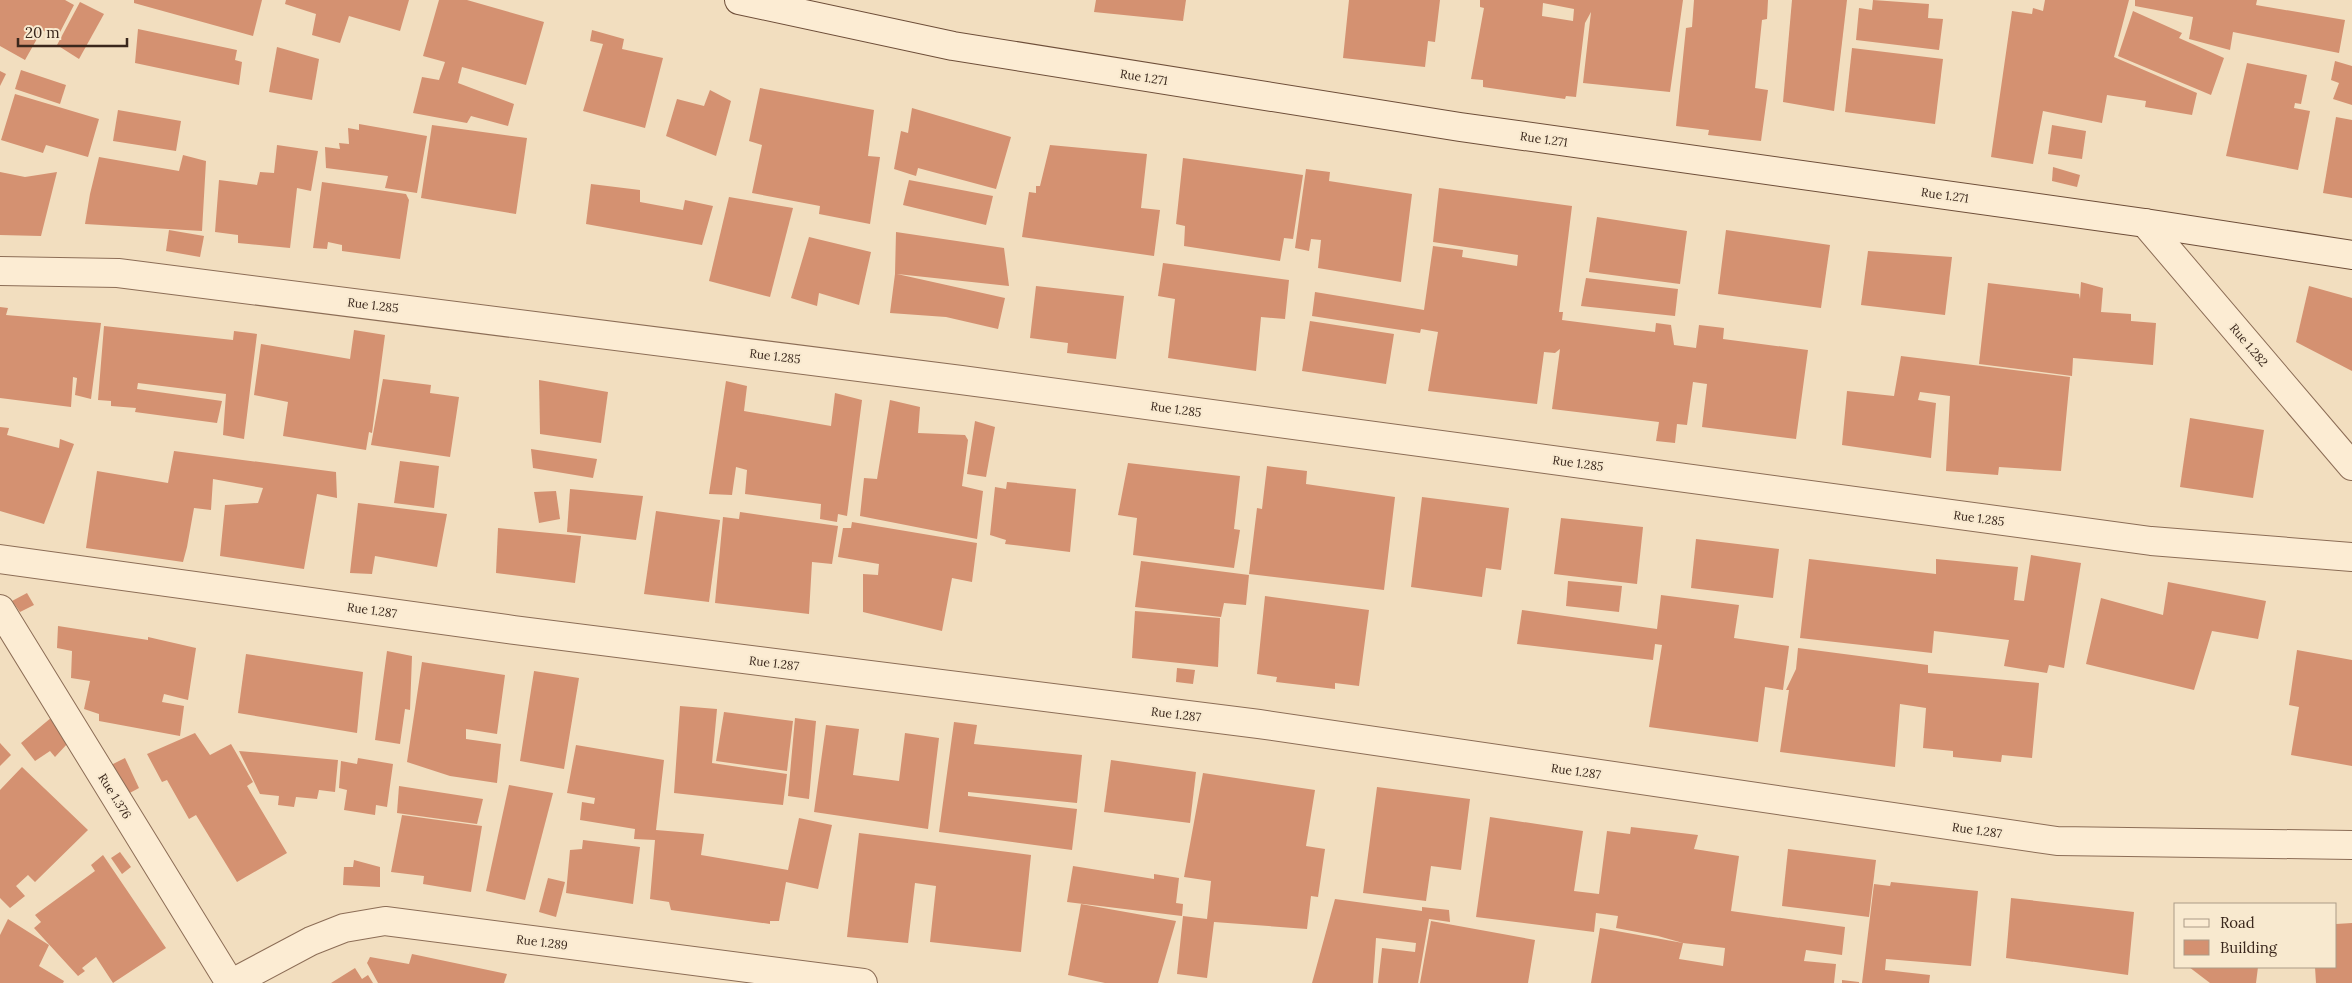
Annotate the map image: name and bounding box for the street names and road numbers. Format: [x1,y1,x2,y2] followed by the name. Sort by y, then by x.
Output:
[1119,66,1169,88] street label: Rue 1.271
[1519,128,1569,150] street label: Rue 1.271
[1920,184,1970,206] street label: Rue 1.271
[347,294,399,316] street label: Rue 1.285
[2227,321,2271,369] street label: Rue 1.282
[749,345,801,367] street label: Rue 1.285
[1149,398,1203,420] street label: Rue 1.285
[1551,452,1605,474] street label: Rue 1.285
[1952,507,2006,529] street label: Rue 1.285
[346,599,398,621] street label: Rue 1.287
[748,652,800,674] street label: Rue 1.287
[1150,703,1202,725] street label: Rue 1.287
[1550,760,1602,782] street label: Rue 1.287
[95,771,135,821] street label: Rue 1.376
[1951,819,2003,841] street label: Rue 1.287
[515,931,569,953] street label: Rue 1.289

